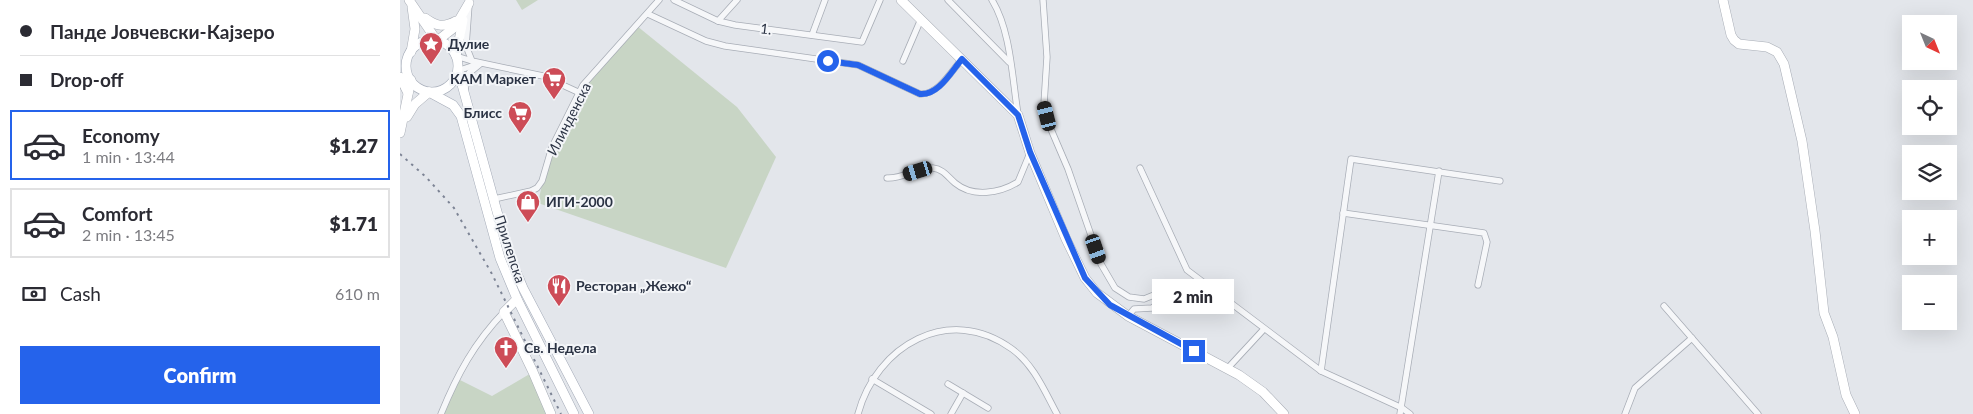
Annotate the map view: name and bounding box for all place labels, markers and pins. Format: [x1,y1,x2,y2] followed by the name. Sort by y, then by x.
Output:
[418,31,444,65] place icon: Дулие
[448,35,490,52] place label: Дулие
[541,66,567,100] supermarket icon: КАМ Маркет
[450,70,537,87] place label: КАМ Маркет
[507,100,533,134] supermarket icon: Блисс
[463,104,502,121] place label: Блисс
[515,189,541,223] shop icon: ИГИ-2000
[546,193,613,210] place label: ИГИ-2000
[546,273,572,307] restaurant icon: Ресторан „Жежо“
[576,277,691,294] place label: Ресторан „Жежо“
[493,335,519,369] church icon: Св. Недела
[524,339,597,356] place label: Св. Недела

